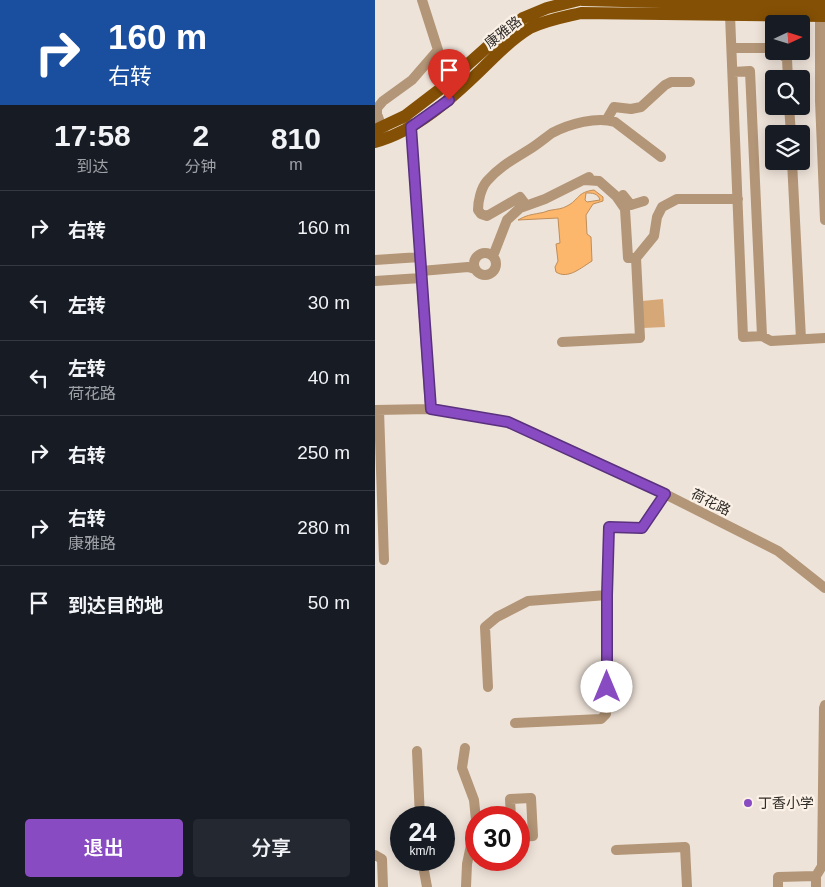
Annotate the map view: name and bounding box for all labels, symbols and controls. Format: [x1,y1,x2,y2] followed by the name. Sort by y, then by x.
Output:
[482,13,524,51] street label: 康雅路
[765,15,810,60] north arrow
[765,15,810,170] map controls
[108,17,207,56] text: 160 m
[25,20,90,85] icon: right
[428,49,470,100] pin
[435,56,463,84] icon: arrive
[108,64,152,89] text: 右转
[765,70,810,115] button: search
[54,119,131,152] text: 17:58
[192,119,209,152] text: 2
[271,122,321,155] text: 810
[765,125,810,170] button: layers
[289,156,303,173] text: m
[76,158,108,175] text: 到达
[185,158,217,175] text: 分钟
[25,214,53,242] icon: right
[297,217,350,238] text: 160 m
[68,220,106,241] text: 右转
[25,289,53,317] icon: left
[308,292,350,313] text: 30 m
[68,295,106,316] text: 左转
[68,358,106,379] text: 左转
[25,364,53,392] icon: left
[308,367,350,388] text: 40 m
[68,385,116,402] text: 荷花路
[25,439,53,467] icon: right
[297,442,350,463] text: 250 m
[68,445,106,466] text: 右转
[689,486,733,518] street label: 荷花路
[68,508,106,529] text: 右转
[25,514,53,542] icon: right
[297,517,350,538] text: 280 m
[68,535,116,552] text: 康雅路
[25,589,53,617] icon: arrive
[308,592,350,613] text: 50 m
[68,595,163,616] text: 到达目的地
[580,660,632,712] position arrow
[758,795,814,811] place label: 丁香小学
[742,797,754,809] marker: 丁香小学
[465,806,530,871] speed limit sign: 30
[409,818,436,846] text: 24
[25,819,183,877] button: 退出
[193,819,350,877] button: 分享
[409,844,436,858] text: km/h

